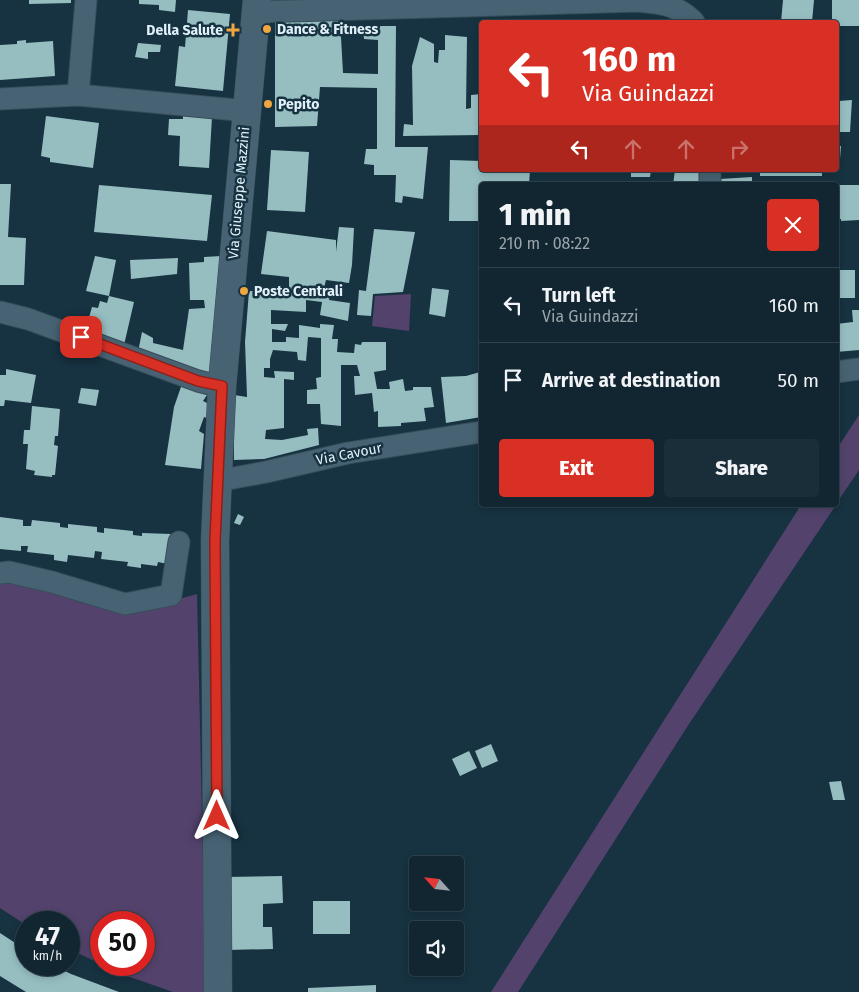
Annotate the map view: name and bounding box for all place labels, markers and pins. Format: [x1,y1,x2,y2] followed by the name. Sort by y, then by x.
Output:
[277,21,378,38] place label: Dance & Fitness
[146,22,223,39] place label: Della Salute
[261,23,273,35] marker: Dance & Fitness
[227,24,239,36] marker: Della Salute
[278,96,319,113] place label: Pepito
[262,98,274,110] marker: Pepito
[254,283,343,300] place label: Poste Centrali
[238,285,250,297] marker: Poste Centrali
[60,316,102,358] pin

